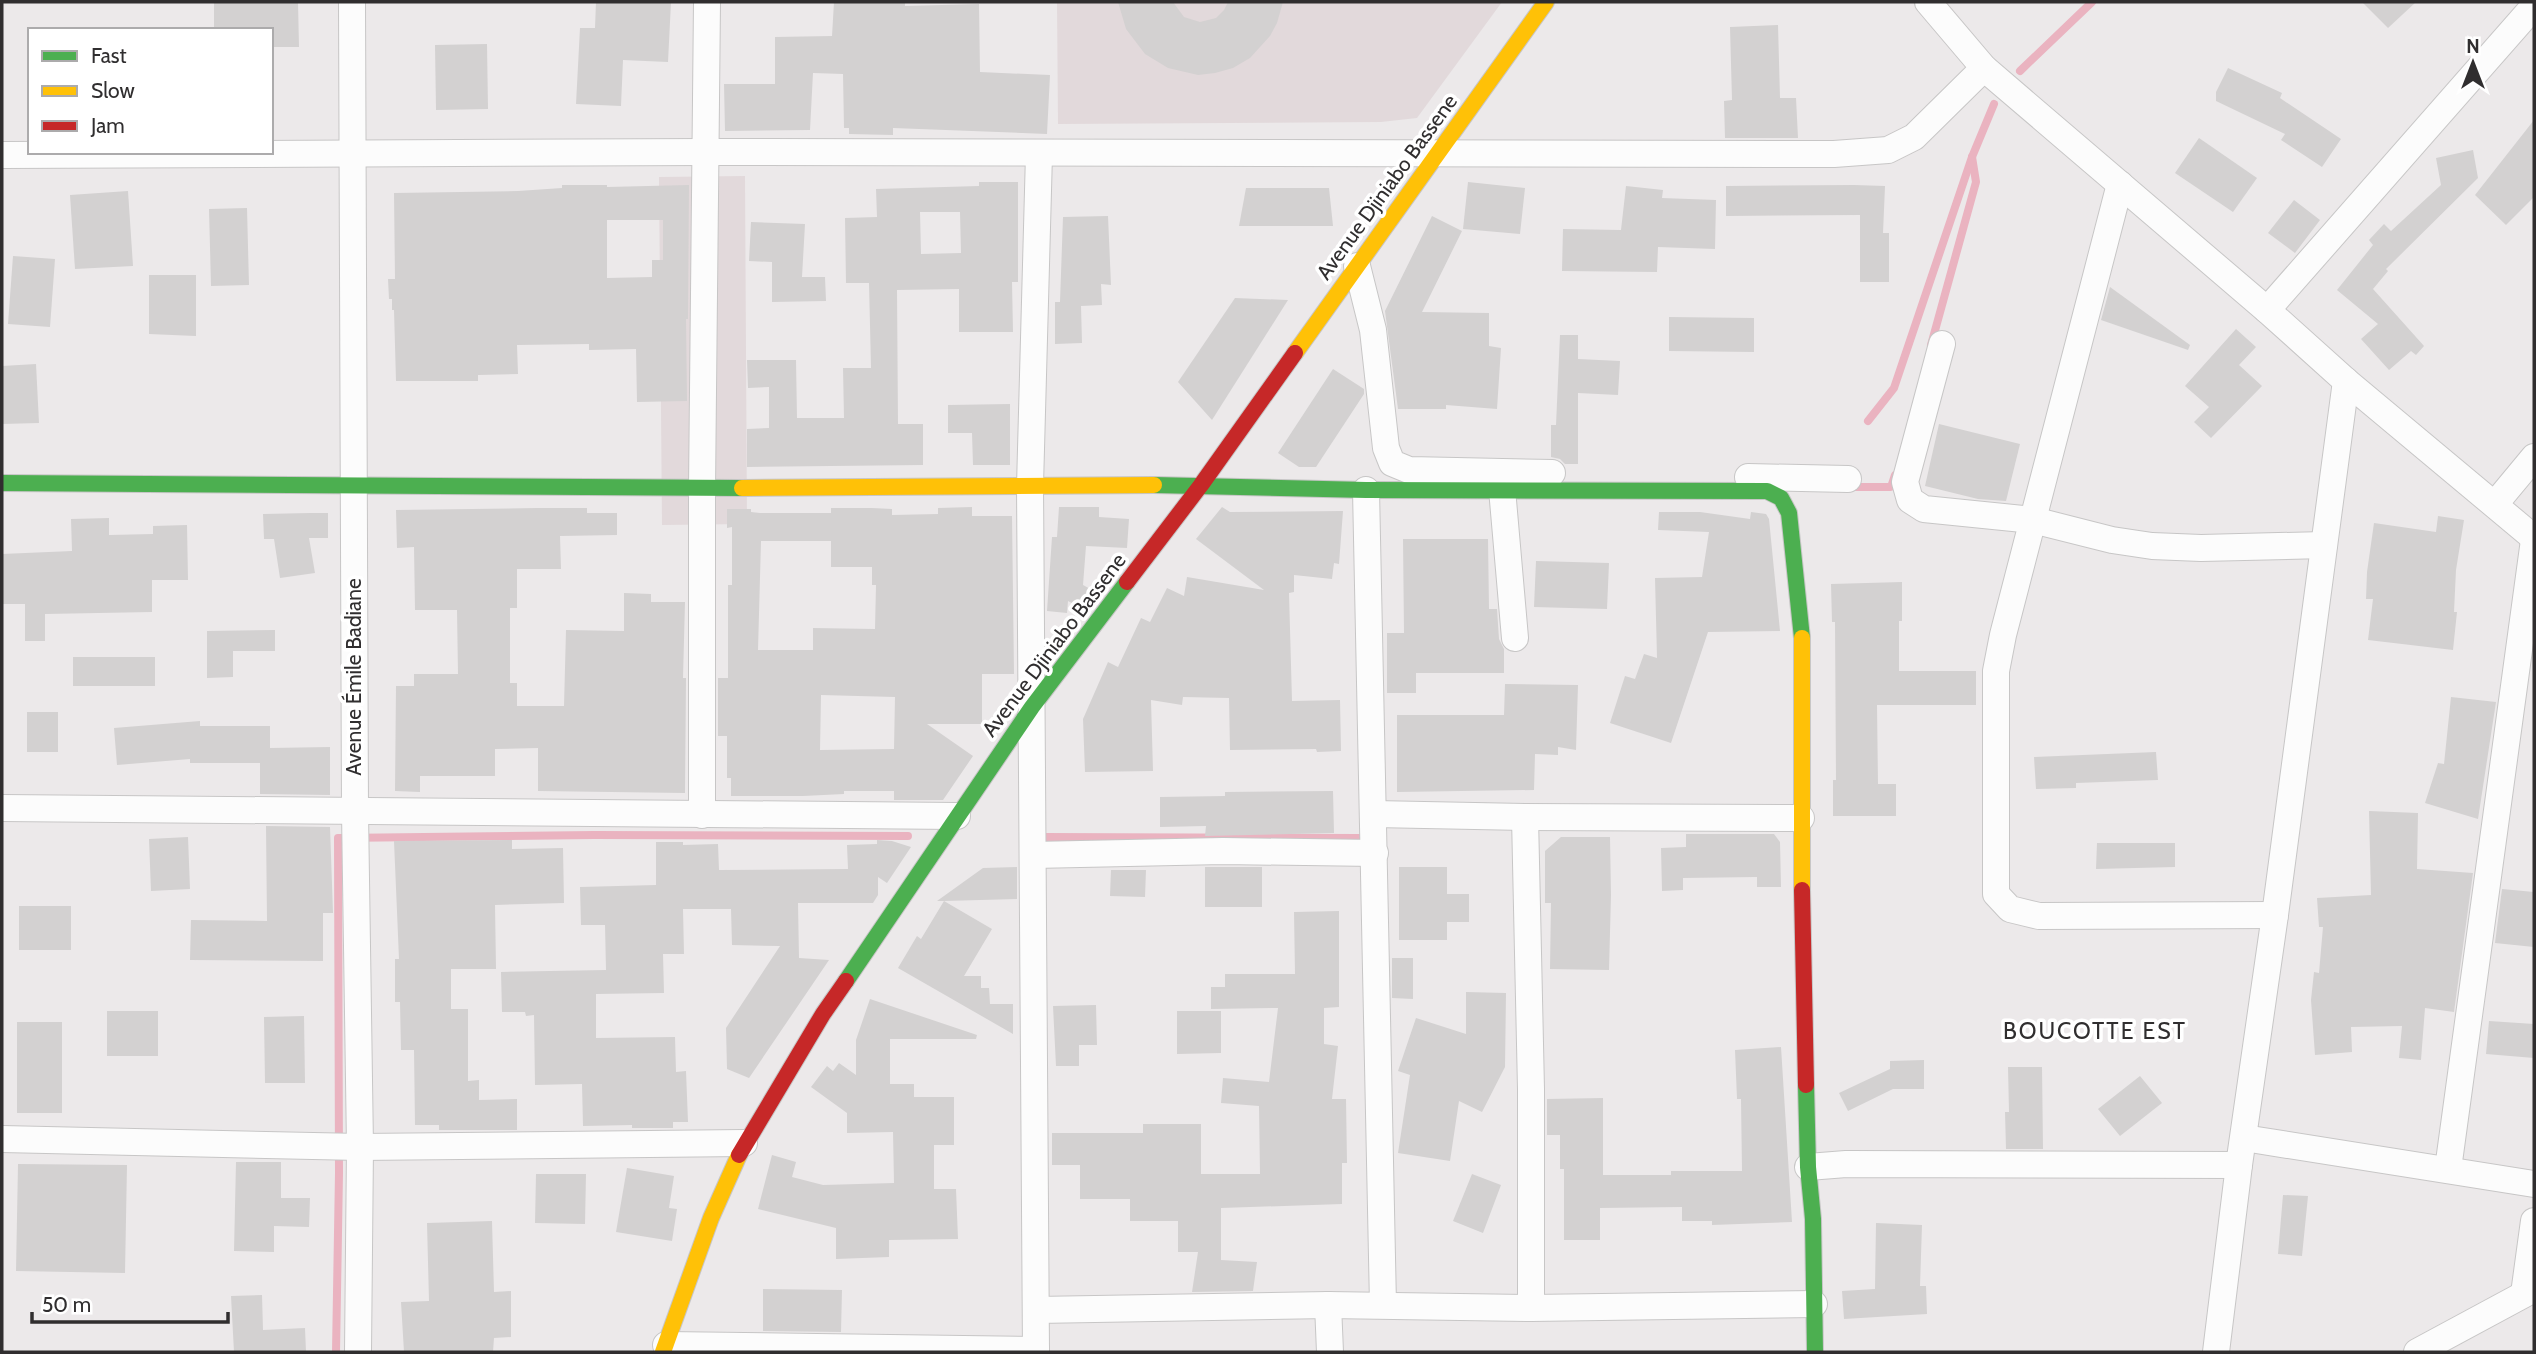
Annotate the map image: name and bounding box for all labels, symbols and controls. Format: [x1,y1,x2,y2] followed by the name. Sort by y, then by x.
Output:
[28,28,273,154] legend
[2438,28,2508,98] north arrow
[2466,35,2480,58] text: N
[91,43,127,68] text: Fast
[91,78,135,103] text: Slow
[1311,89,1463,285] street label: Avenue Djiniabo Bassene
[90,113,125,138] text: Jam
[977,548,1132,742] street label: Avenue Djiniabo Bassene
[341,578,366,776] street label: Avenue Émile Badiane
[2003,1017,2187,1045] district label: BOUCOTTE EST
[32,1280,228,1324] scale bar
[42,1292,91,1317] text: 50 m

